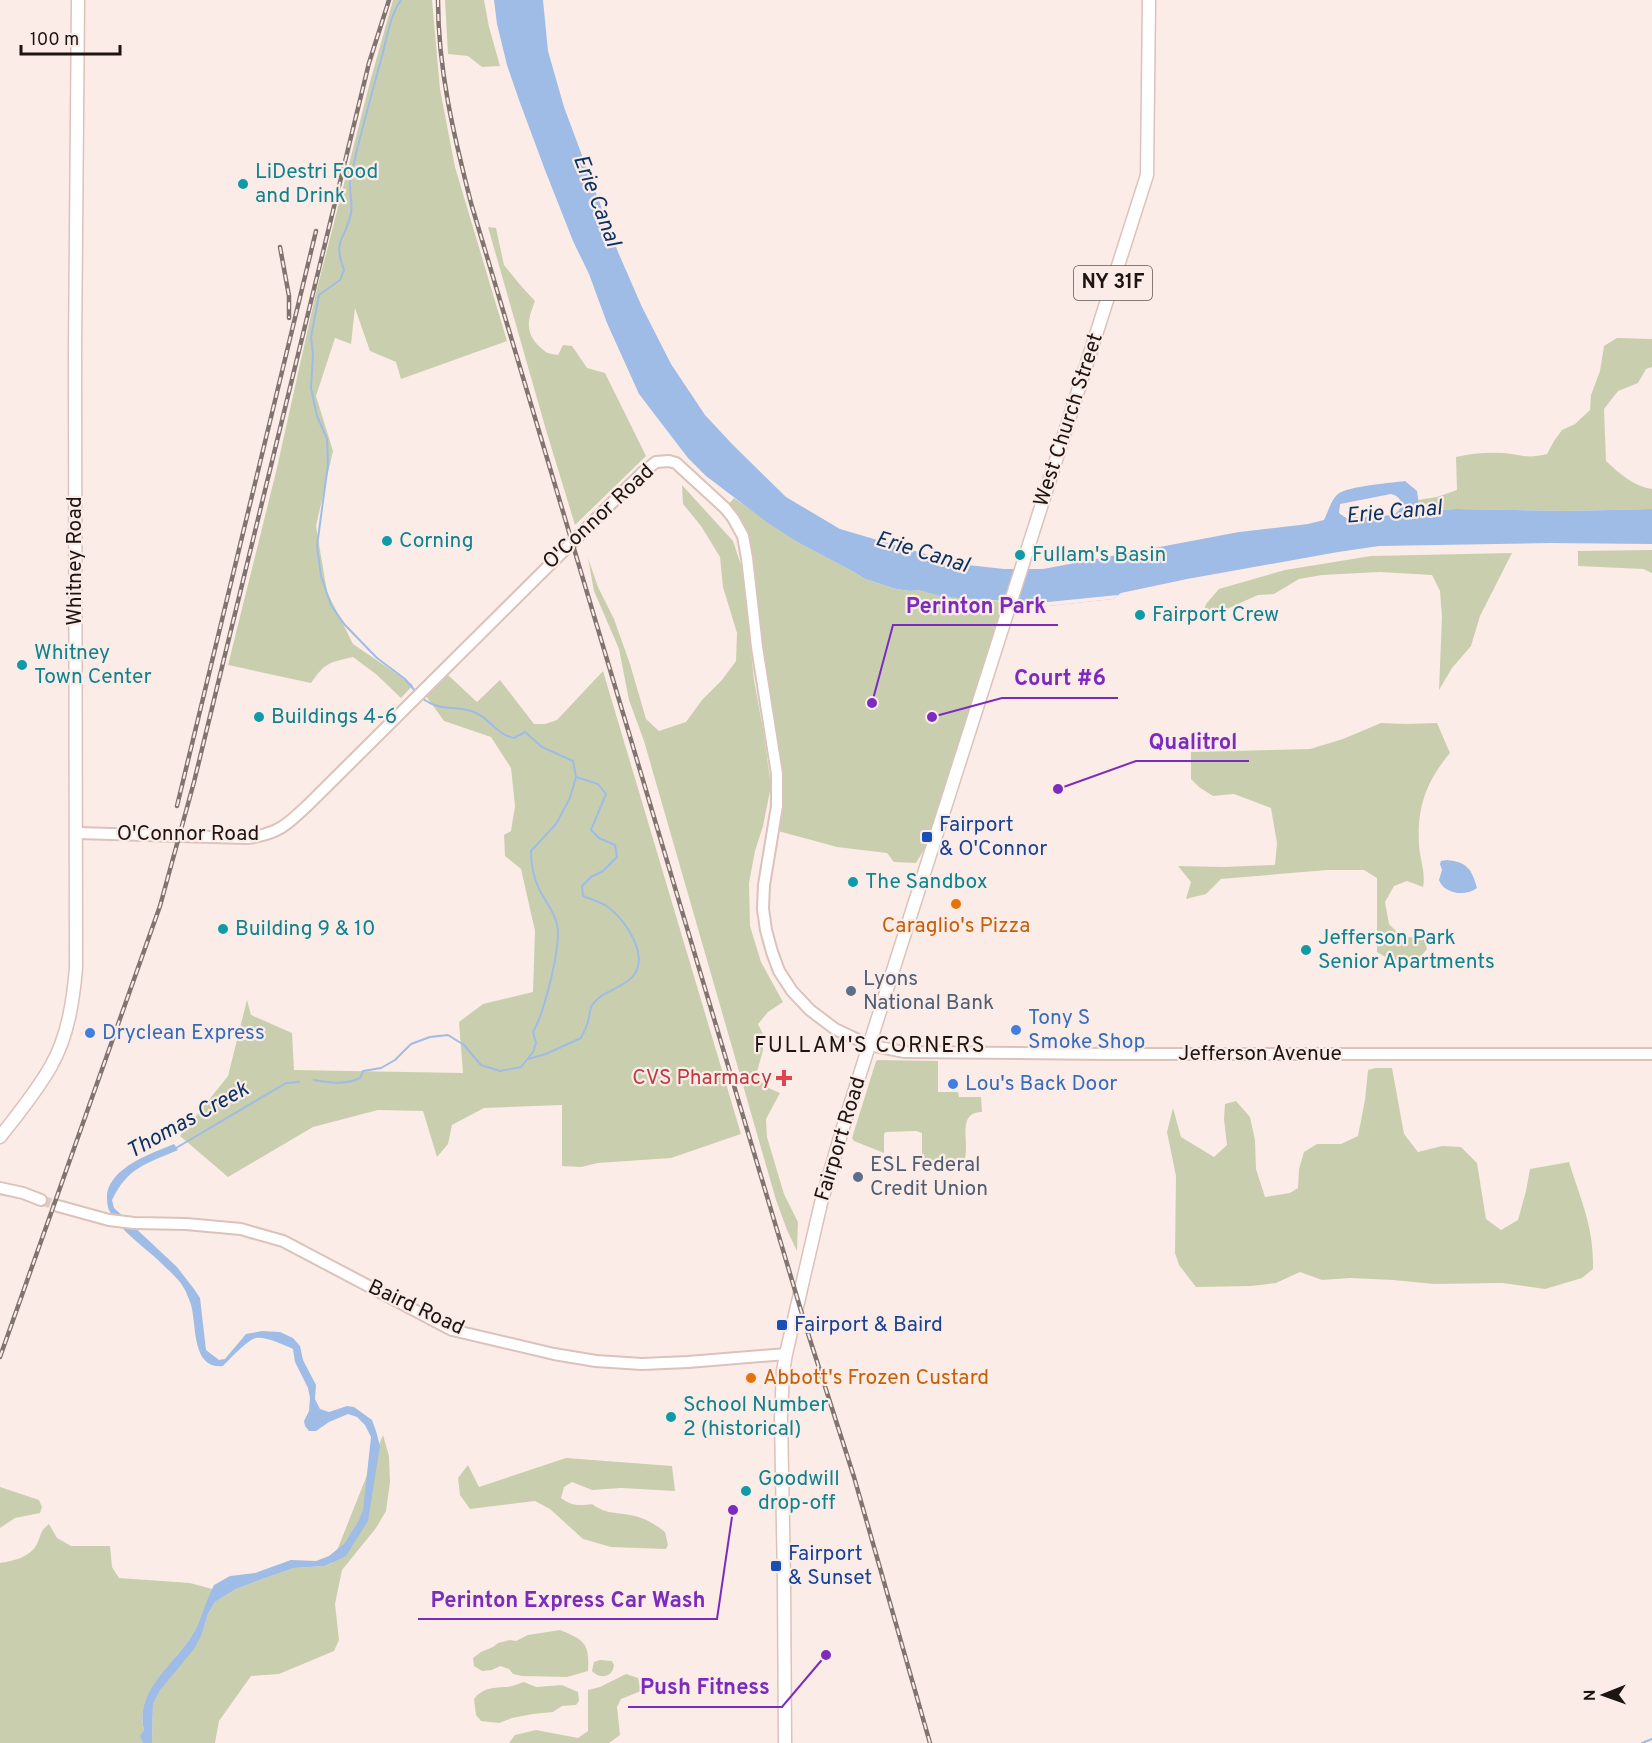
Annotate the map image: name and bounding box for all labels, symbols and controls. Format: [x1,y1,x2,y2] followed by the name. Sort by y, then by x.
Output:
[21,18,120,56] scale bar
[30,29,79,52] text: 100 m
[566,151,626,252] water label: Erie Canal
[255,159,378,210] place label: LiDestri Food and Drink
[236,177,250,191] marker: LiDestri Food and Drink
[1074,266,1152,300] road number: NY 31F
[1028,330,1110,510] street label: West Church Street
[538,458,660,576] street label: O'Connor Road
[1345,495,1445,531] water label: Erie Canal
[62,496,89,626] street label: Whitney Road
[872,526,973,580] water label: Erie Canal
[399,528,474,555] place label: Corning
[380,534,394,548] marker: Corning
[1032,542,1166,569] place label: Fullam's Basin
[1013,548,1027,562] marker: Fullam's Basin
[893,585,1058,625] callout: Perinton Park
[906,594,1046,621] text: Perinton Park
[1152,602,1279,629] place label: Fairport Crew
[1133,608,1147,622] marker: Fairport Crew
[34,640,152,691] place label: Whitney Town Center
[15,658,29,672] marker: Whitney Town Center
[1002,658,1118,698] callout: Court #6
[1014,666,1106,693] text: Court #6
[271,704,397,731] place label: Buildings 4-6
[252,710,266,724] marker: Buildings 4-6
[1136,721,1249,761] callout: Qualitrol
[1148,730,1238,757] text: Qualitrol
[939,812,1047,863] place label: Fairport & O'Connor
[117,821,259,848] street label: O'Connor Road
[920,830,934,844] marker: Fairport & O'Connor
[865,869,988,896] place label: The Sandbox
[846,875,860,889] marker: The Sandbox
[949,897,963,911] marker: Caraglio's Pizza
[882,913,1030,940] place label: Caraglio's Pizza
[235,916,375,943] place label: Building 9 & 10
[216,922,230,936] marker: Building 9 & 10
[1318,925,1495,976] place label: Jefferson Park Senior Apartments
[1299,943,1313,957] marker: Jefferson Park Senior Apartments
[863,966,994,1017] place label: Lyons National Bank
[844,984,858,998] marker: Lyons National Bank
[1028,1005,1145,1056] place label: Tony S Smoke Shop
[102,1020,265,1047] place label: Dryclean Express
[1009,1023,1023,1037] marker: Tony S Smoke Shop
[83,1026,97,1040] marker: Dryclean Express
[754,1033,986,1060] district label: FULLAM'S CORNERS
[1178,1041,1342,1068] street label: Jefferson Avenue
[632,1065,772,1092] place label: CVS Pharmacy
[777,1071,791,1085] marker: CVS Pharmacy
[965,1071,1117,1098] place label: Lou's Back Door
[809,1074,873,1204] street label: Fairport Road
[122,1076,255,1166] water label: Thomas Creek
[946,1077,960,1091] marker: Lou's Back Door
[870,1152,988,1203] place label: ESL Federal Credit Union
[851,1170,865,1184] marker: ESL Federal Credit Union
[363,1274,469,1342] street label: Baird Road
[794,1312,943,1339] place label: Fairport & Baird
[775,1318,789,1332] marker: Fairport & Baird
[763,1365,989,1392] place label: Abbott's Frozen Custard
[744,1371,758,1385] marker: Abbott's Frozen Custard
[683,1392,829,1443] place label: School Number 2 (historical)
[664,1410,678,1424] marker: School Number 2 (historical)
[758,1466,840,1517] place label: Goodwill drop-off
[739,1484,753,1498] marker: Goodwill drop-off
[788,1541,872,1592] place label: Fairport & Sunset
[769,1559,783,1573] marker: Fairport & Sunset
[418,1579,717,1619] callout: Perinton Express Car Wash
[430,1588,706,1615] text: Perinton Express Car Wash
[1574,1665,1634,1725] north arrow
[628,1667,782,1707] callout: Push Fitness
[640,1675,770,1702] text: Push Fitness
[1581,1689,1601,1701] text: N

